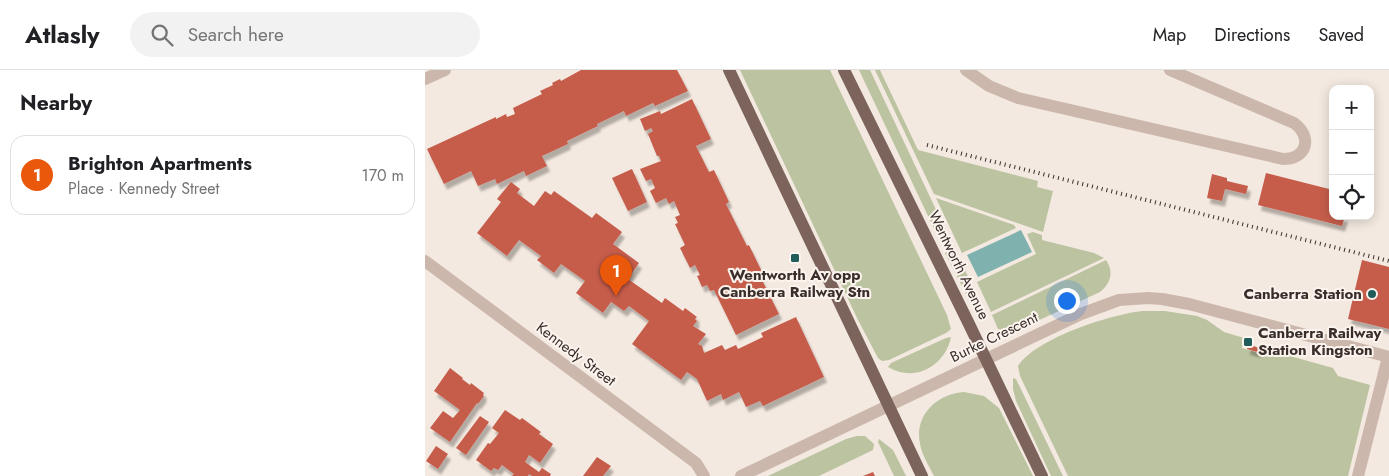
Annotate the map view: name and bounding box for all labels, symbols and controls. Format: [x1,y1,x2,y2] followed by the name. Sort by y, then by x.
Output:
[130,12,480,57] search box
[25,17,100,52] text: Atlasly
[148,21,176,49] icon: search
[188,21,284,48] text: Search here
[1153,22,1186,48] text: Map
[1214,22,1290,48] text: Directions
[1318,22,1364,48] text: Saved
[1329,85,1374,220] map controls
[1329,85,1374,130] button: +
[20,88,92,118] text: Nearby
[1329,130,1374,175] button: −
[68,150,252,177] text: Brighton Apartments
[33,164,41,187] text: 1
[362,164,404,187] text: 170 m
[1329,175,1374,220] button: locate
[68,177,219,200] text: Place · Kennedy Street
[923,207,995,323] street label: Wentworth Avenue
[789,252,801,264] marker: Wentworth Av opp Canberra Railway Stn
[600,255,632,296] pin: 1
[720,264,870,303] place label: Wentworth Av opp Canberra Railway Stn
[1243,283,1362,305] place label: Canberra Station
[1054,288,1080,314] your location
[1366,288,1378,300] marker: Canberra Station
[946,306,1042,368] street label: Burke Crescent
[532,317,621,392] street label: Kennedy Street
[1258,322,1381,361] place label: Canberra Railway Station Kingston
[1242,336,1254,348] marker: Canberra Railway Station Kingston

